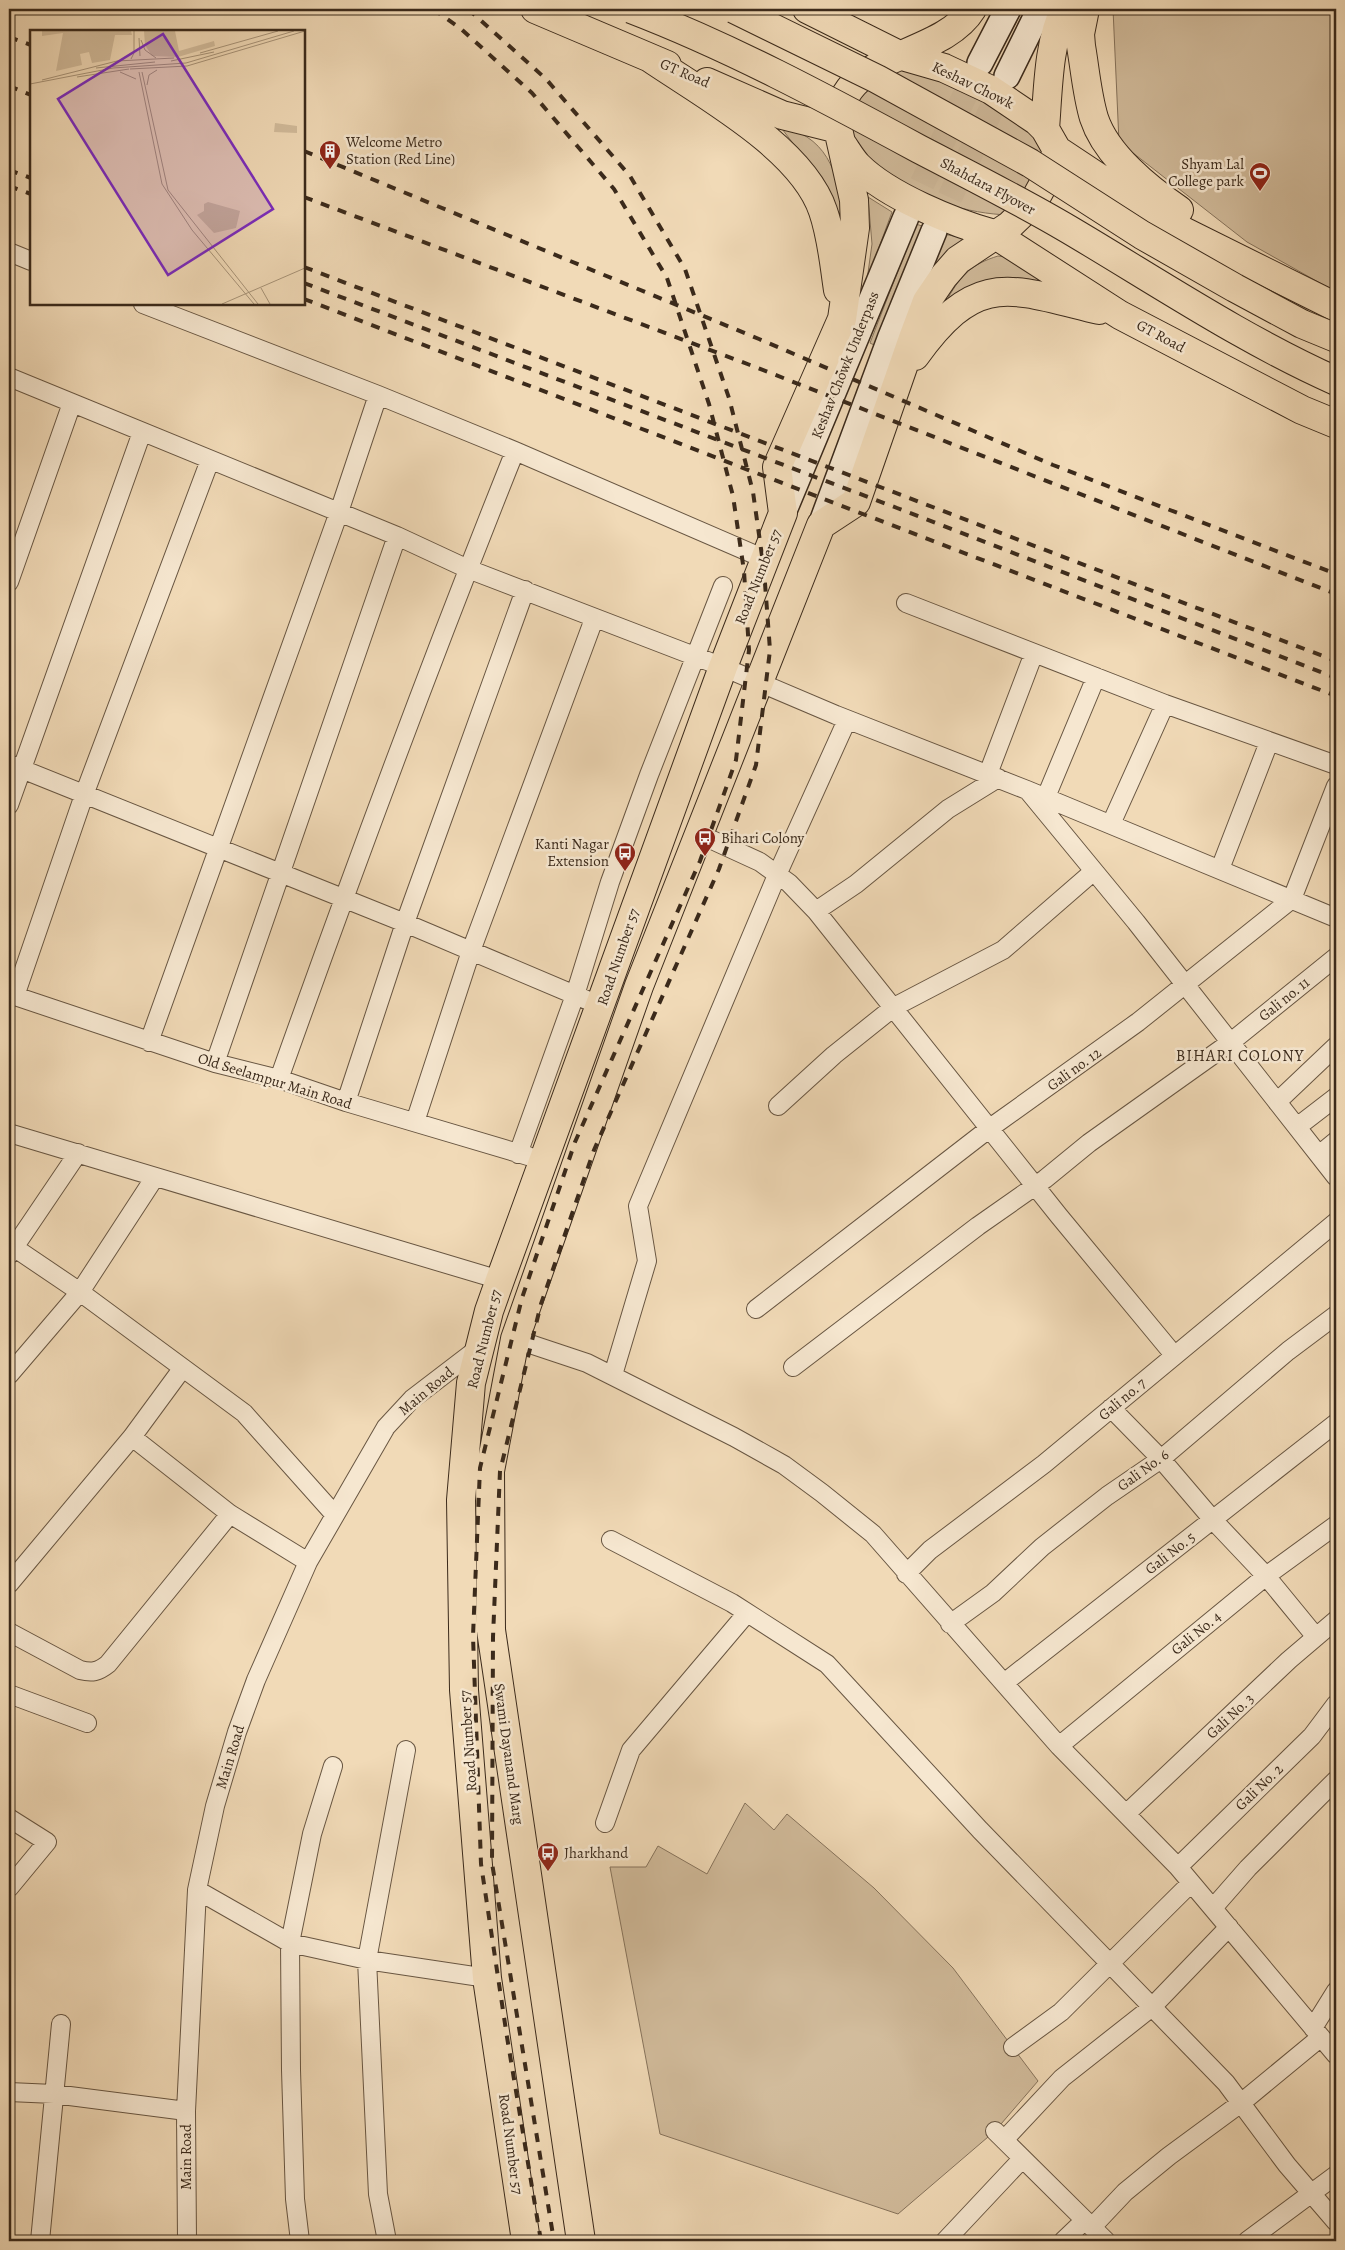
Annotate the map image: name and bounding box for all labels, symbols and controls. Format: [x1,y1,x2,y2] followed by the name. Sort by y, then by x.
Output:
[30,30,305,305] inset map
[657,54,714,93] street label: GT Road
[929,57,1018,114] street label: Keshav Chowk
[345,132,455,169] place label: Welcome Metro Station (Red Line)
[318,139,342,170] building icon: Welcome Metro Station (Red Line)
[937,152,1039,220] street label: Shahdara Flyover
[1168,154,1245,191] place label: Shyam Lal College park
[1248,161,1272,192] sports icon: Shyam Lal College park
[806,288,884,442] street label: Keshav Chowk Underpass
[1133,315,1190,358] street label: GT Road
[730,526,787,628] street label: Road Number 57
[693,826,717,857] bus stop icon: Bihari Colony
[721,828,805,848] place label: Bihari Colony
[535,834,609,871] place label: Kanti Nagar Extension
[613,841,637,872] bus stop icon: Kanti Nagar Extension
[592,905,644,1008] street label: Road Number 57
[1254,972,1314,1026] street label: Gali no. 11
[1043,1043,1105,1095] street label: Gali no. 12
[1176,1045,1304,1067] district label: BIHARI COLONY
[195,1048,355,1114] street label: Old Seelampur Main Road
[462,1287,506,1391] street label: Road Number 57
[394,1361,459,1420] street label: Main Road
[1094,1373,1151,1425] street label: Gali no. 7
[1113,1444,1173,1496] street label: Gali No. 6
[1141,1527,1199,1579] street label: Gali No. 5
[1167,1607,1225,1659] street label: Gali No. 4
[489,1682,529,1826] street label: Swami Dayanand Marg
[454,1689,482,1792] street label: Road Number 57
[1202,1689,1258,1743] street label: Gali No. 3
[211,1722,250,1792] street label: Main Road
[1231,1759,1287,1815] street label: Gali No. 2
[536,1841,560,1872] bus stop icon: Jharkhand
[564,1843,629,1863] place label: Jharkhand
[494,2092,528,2196] street label: Road Number 57
[176,2123,196,2190] street label: Main Road

